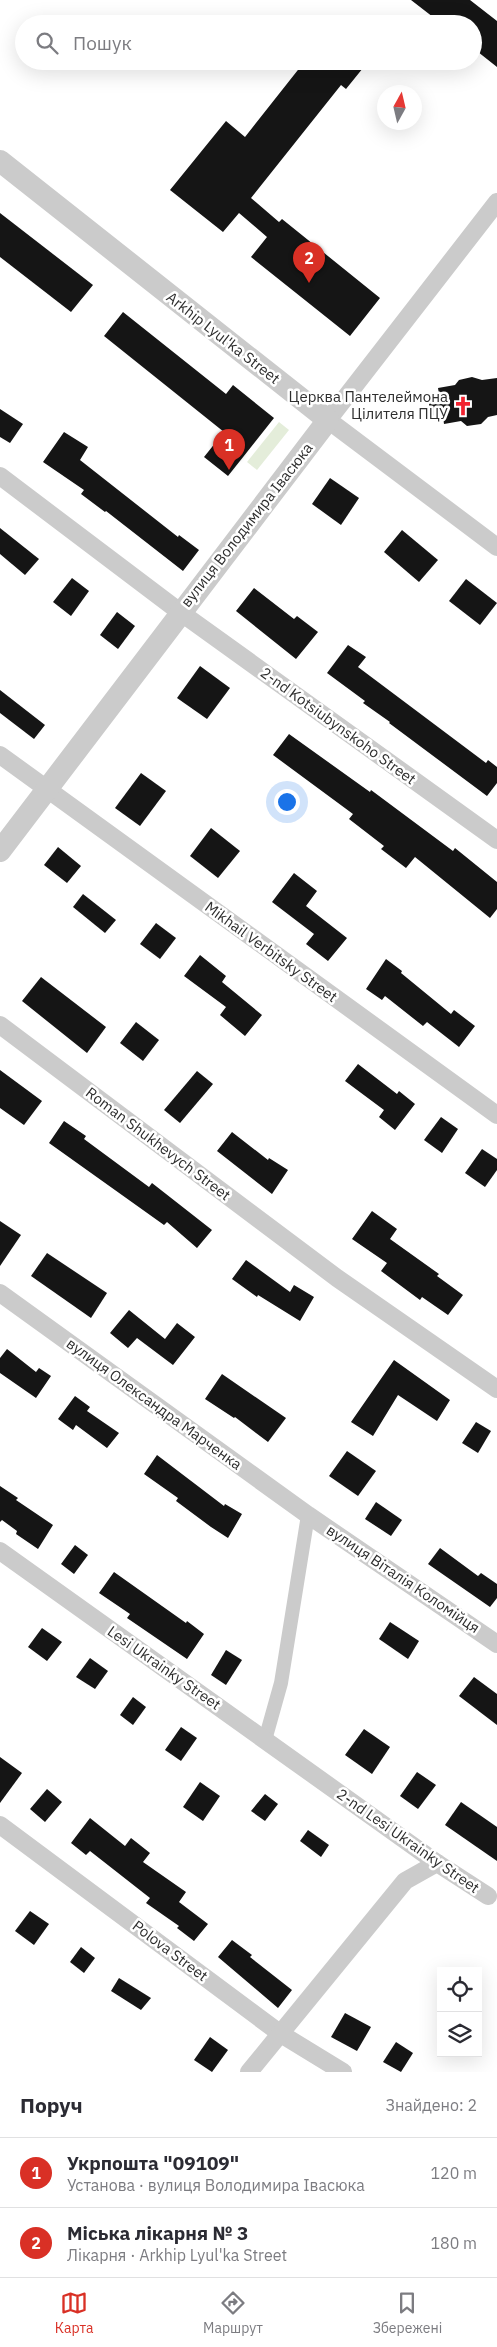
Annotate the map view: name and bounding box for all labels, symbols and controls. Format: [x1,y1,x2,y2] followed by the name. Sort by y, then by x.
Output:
[15,15,482,70] search box
[33,29,61,57] icon: search
[73,31,132,55] text: Пошук
[377,85,422,130] north arrow
[293,242,325,283] pin: 2
[163,287,284,388] street label: Arkhip Lyul'ka Street
[289,387,448,423] place label: Церква Пантелеймона Цілителя ПЦУ
[452,395,474,417] church icon: Церква Пантелеймона Цілителя ПЦУ
[213,429,245,470] pin: 1
[177,439,317,611] street label: вулиця Володимира Івасюка
[257,663,420,788] street label: 2-nd Kotsiubynskoho Street
[274,789,300,815] your location
[201,897,341,1006] street label: Mikhail Verbitsky Street
[82,1083,235,1204] street label: Roman Shukhevych Street
[63,1334,246,1474] street label: вулиця Олександра Марченка
[323,1520,483,1637] street label: вулиця Віталія Коломійця
[104,1621,225,1714] street label: Lesi Ukrainky Street
[333,1784,483,1897] street label: 2-nd Lesi Ukrainky Street
[129,1916,212,1985] street label: Polova Street
[437,1967,482,2057] map controls
[437,1967,482,2012] button: locate
[437,2012,482,2057] button: layers
[20,2091,83,2119] text: Поруч
[385,2095,477,2115] text: Знайдено: 2
[67,2151,239,2175] text: Укрпошта "09109"
[31,2163,41,2183] text: 1
[430,2163,477,2183] text: 120 m
[67,2175,365,2195] text: Установа · вулиця Володимира Івасюка
[67,2221,249,2245] text: Міська лікарня № 3
[31,2233,41,2253] text: 2
[430,2233,477,2253] text: 180 m
[67,2245,287,2265] text: Лікарня · Arkhip Lyul'ka Street
[55,2289,93,2337] tab: Карта
[203,2289,263,2337] tab: Маршрут
[373,2289,442,2337] tab: Збережені

